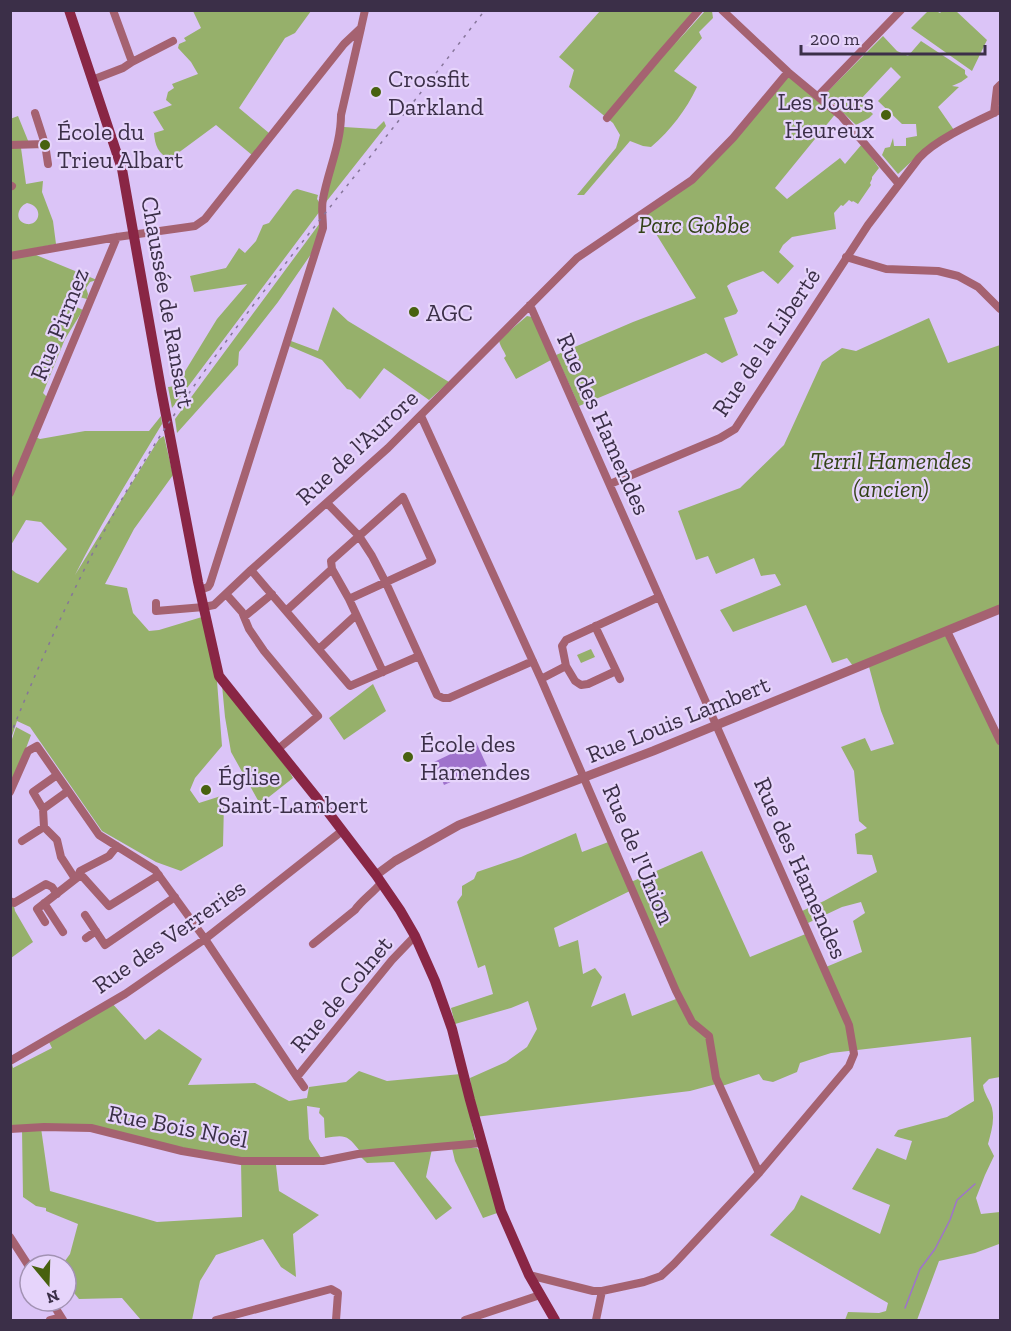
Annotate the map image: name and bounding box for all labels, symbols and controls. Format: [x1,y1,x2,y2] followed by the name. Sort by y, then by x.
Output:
[801,18,986,56] scale bar
[810,28,860,50] text: 200 m
[388,64,484,121] place label: Crossfit Darkland
[369,85,383,99] marker: Crossfit Darkland
[777,87,874,144] place label: Les Jours Heureux
[879,108,893,122] marker: Les Jours Heureux
[57,117,183,174] place label: École du Trieu Albart
[38,138,52,152] marker: École du Trieu Albart
[135,194,201,410] street label: Chaussée de Ransart
[638,210,750,239] park label: Parc Gobbe
[706,262,826,422] street label: Rue de la Liberté
[23,264,95,384] street label: Rue Pirmez
[426,298,473,327] place label: AGC
[407,305,421,319] marker: AGC
[551,329,657,519] street label: Rue des Hamendes
[290,383,424,511] street label: Rue de l'Aurore
[810,446,972,503] park label: Terril Hamendes (ancien)
[582,669,774,769] street label: Rue Louis Lambert
[420,729,530,786] place label: École des Hamendes
[401,750,415,764] marker: École des Hamendes
[218,762,368,819] place label: Église Saint-Lambert
[748,773,854,963] street label: Rue des Hamendes
[597,780,682,928] street label: Rue de l'Union
[199,783,213,797] marker: Église Saint-Lambert
[87,873,251,999] street label: Rue des Verreries
[284,930,398,1058] street label: Rue de Colnet
[106,1098,250,1154] street label: Rue Bois Noël
[18,1253,78,1313] north arrow
[44,1286,62,1308] text: N

